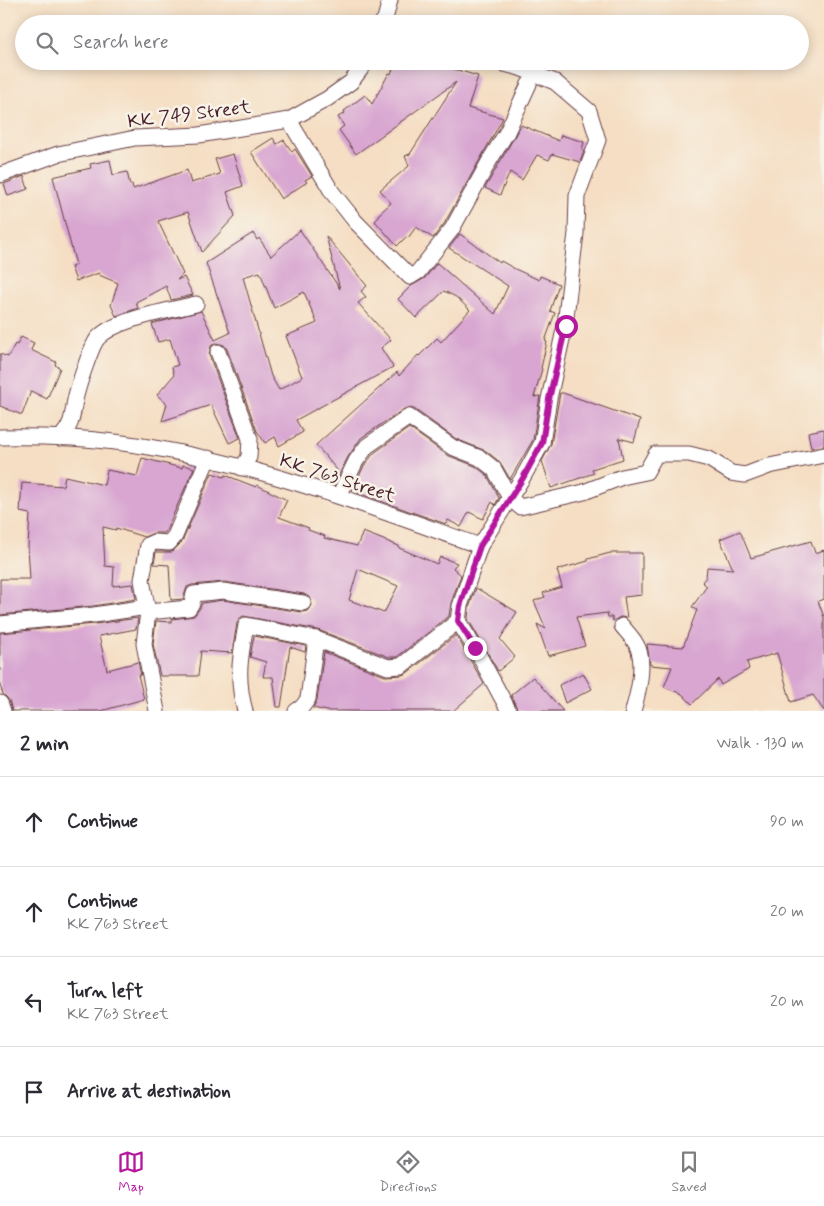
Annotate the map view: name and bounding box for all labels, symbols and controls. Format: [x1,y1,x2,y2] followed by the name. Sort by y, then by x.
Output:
[15,15,809,70] search box
[33,29,61,57] icon: search
[73,30,169,55] text: Search here
[126,95,252,134] street label: KK 749 Street
[555,315,578,338] route start
[276,448,399,509] street label: KK 763 Street
[464,637,487,660] route end
[20,730,69,758] text: 2 min
[717,733,804,754] text: Walk · 130 m
[20,808,48,836] icon: ahead
[67,809,138,834] text: Continue
[770,811,804,832] text: 90 m
[67,889,138,914] text: Continue
[20,898,48,926] icon: ahead
[770,901,804,922] text: 20 m
[67,914,169,935] text: KK 763 Street
[67,979,143,1004] text: Turn left
[20,988,48,1016] icon: left
[770,991,804,1012] text: 20 m
[67,1004,169,1025] text: KK 763 Street
[20,1078,48,1106] icon: arrive
[67,1079,231,1104] text: Arrive at destination
[117,1148,145,1196] tab: Map
[380,1148,437,1196] tab: Directions
[671,1148,707,1196] tab: Saved

